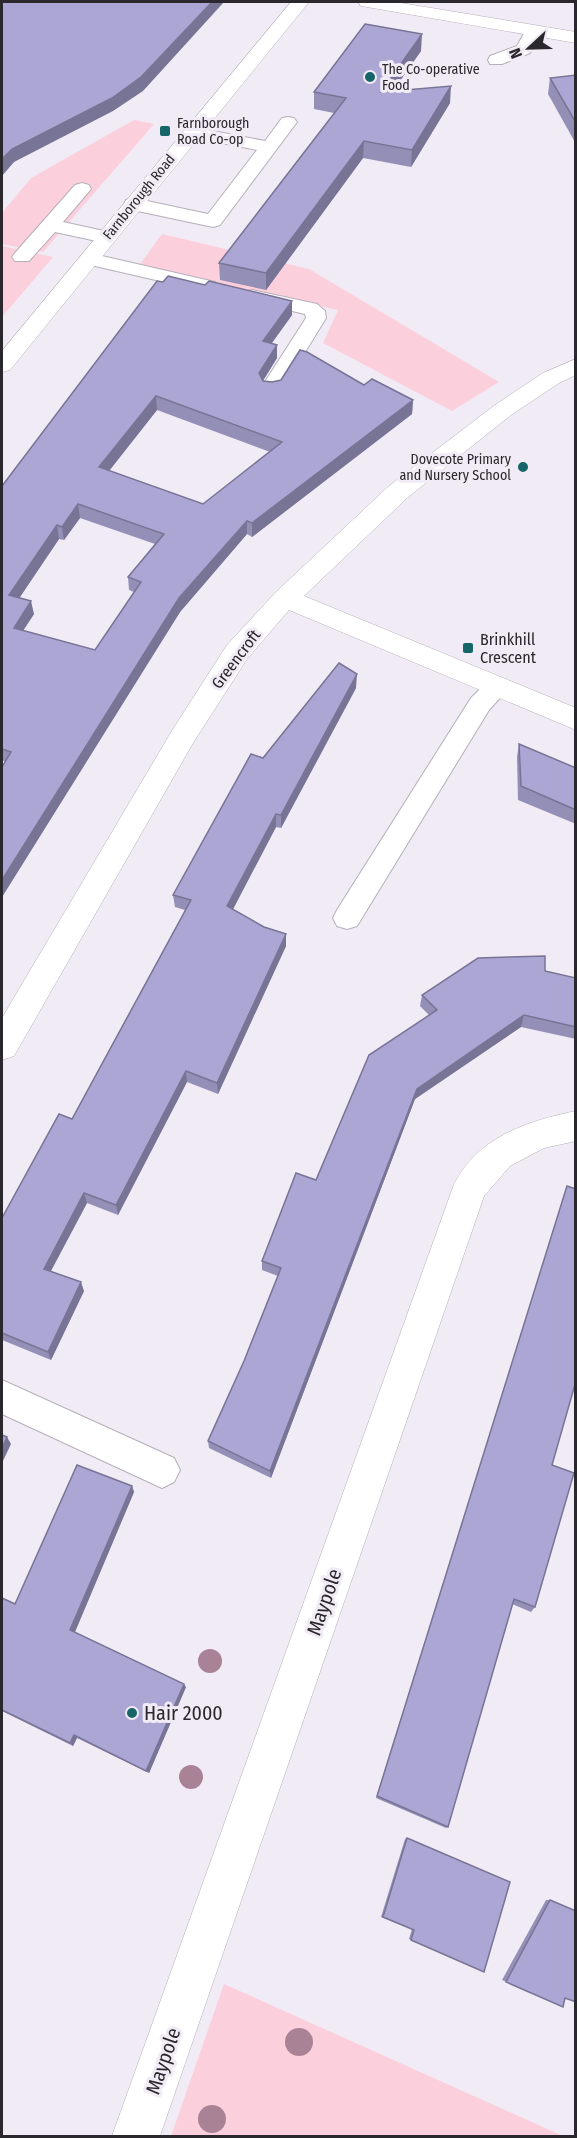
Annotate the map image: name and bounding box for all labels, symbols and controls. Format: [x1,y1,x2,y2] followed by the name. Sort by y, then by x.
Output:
[499,18,559,78] north arrow
[505,45,526,61] text: N
[382,61,480,94] place label: The Co-operative Food
[363,70,377,84] marker: The Co-operative Food
[177,115,249,148] place label: Farnborough Road Co-op
[158,124,172,138] marker: Farnborough Road Co-op
[99,151,179,243] street label: Farnborough Road
[399,451,512,484] place label: Dovecote Primary and Nursery School
[516,460,530,474] marker: Dovecote Primary and Nursery School
[208,625,265,692] street label: Greencroft
[480,630,537,667] place label: Brinkhill Crescent
[461,641,475,655] marker: Brinkhill Crescent
[301,1566,347,1638] street label: Maypole
[144,1701,223,1725] place label: Hair 2000
[125,1706,139,1720] marker: Hair 2000
[140,2025,186,2097] street label: Maypole

